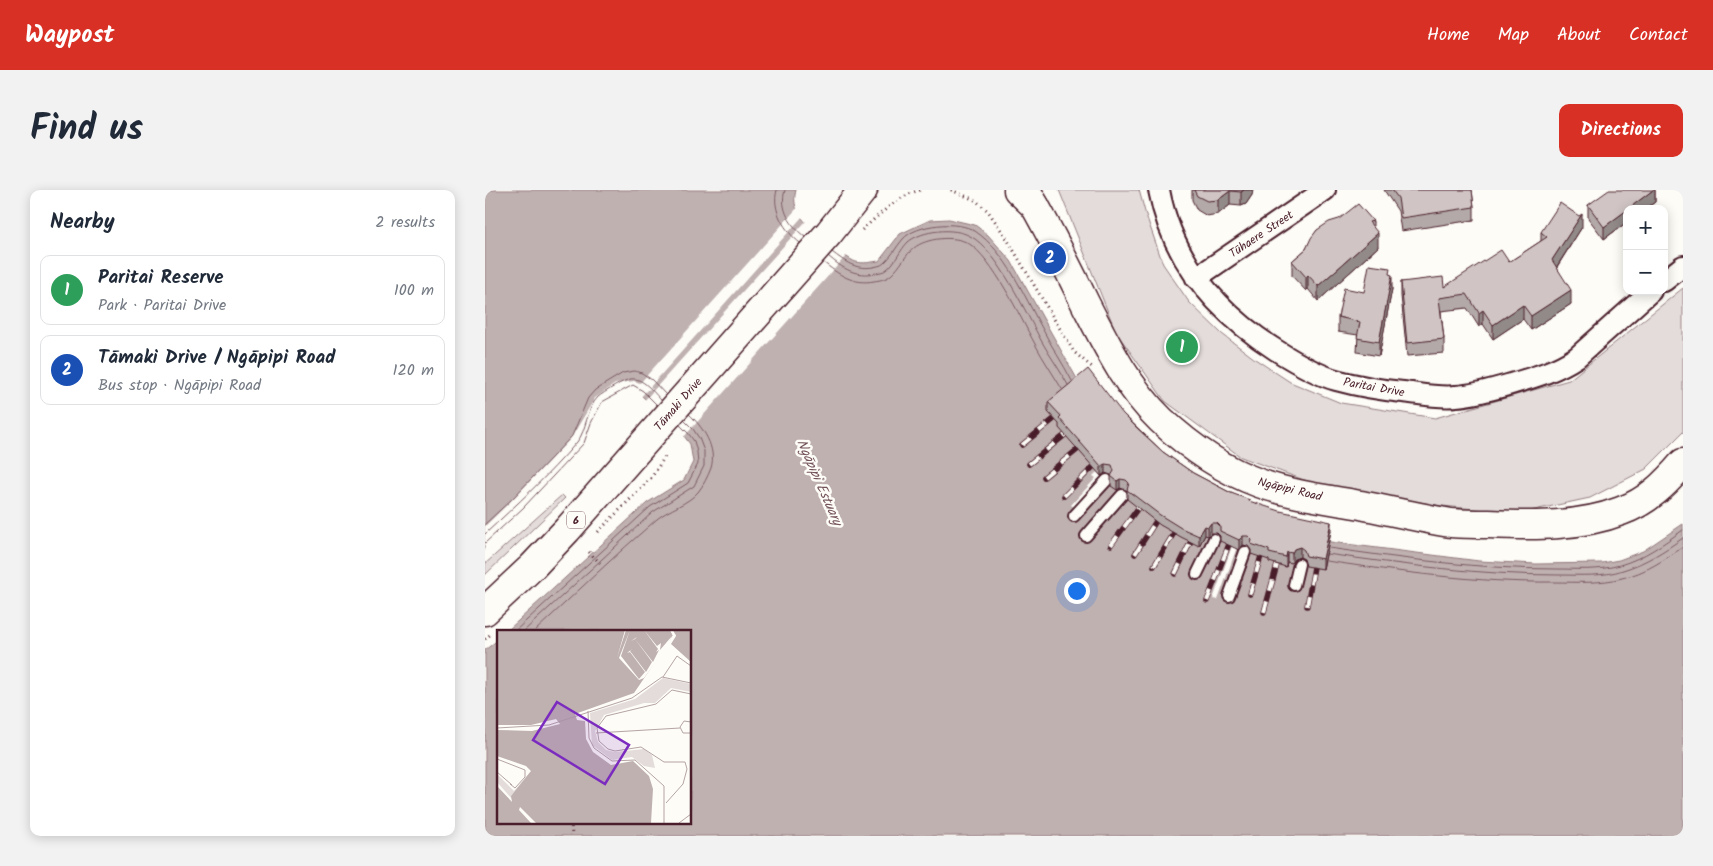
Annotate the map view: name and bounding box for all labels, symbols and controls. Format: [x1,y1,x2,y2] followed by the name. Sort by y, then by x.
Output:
[25,16,114,55] text: Waypost
[1427,21,1470,50] text: Home
[1498,21,1529,50] text: Map
[1557,21,1601,50] text: About
[1629,21,1688,50] text: Contact
[30,102,143,158] text: Find us
[1559,104,1683,157] button: Directions
[1623,205,1668,295] map controls
[1623,205,1668,250] button: +
[50,206,115,239] text: Nearby
[1225,206,1298,263] street label: Tūhaere Street
[375,210,435,235] text: 2 results
[1034,239,1066,277] pin: 2
[1623,250,1668,295] button: −
[98,263,223,293] text: Paritai Reserve
[65,278,69,303] text: 1
[394,278,434,303] text: 100 m
[98,293,226,318] text: Park · Paritai Drive
[1166,328,1198,366] pin: 1
[98,343,335,373] text: Tāmaki Drive / Ngāpipi Road
[62,358,72,383] text: 2
[393,358,434,383] text: 120 m
[98,373,261,398] text: Bus stop · Ngāpipi Road
[650,373,707,435] street label: Tāmaki Drive
[1342,373,1407,402] street label: Paritai Drive
[790,436,849,531] water label: Ngāpipi Estuary
[1256,472,1325,507] street label: Ngāpipi Road
[567,512,585,528] road number: 6
[1064,578,1090,604] your location
[497,630,691,824] inset map

